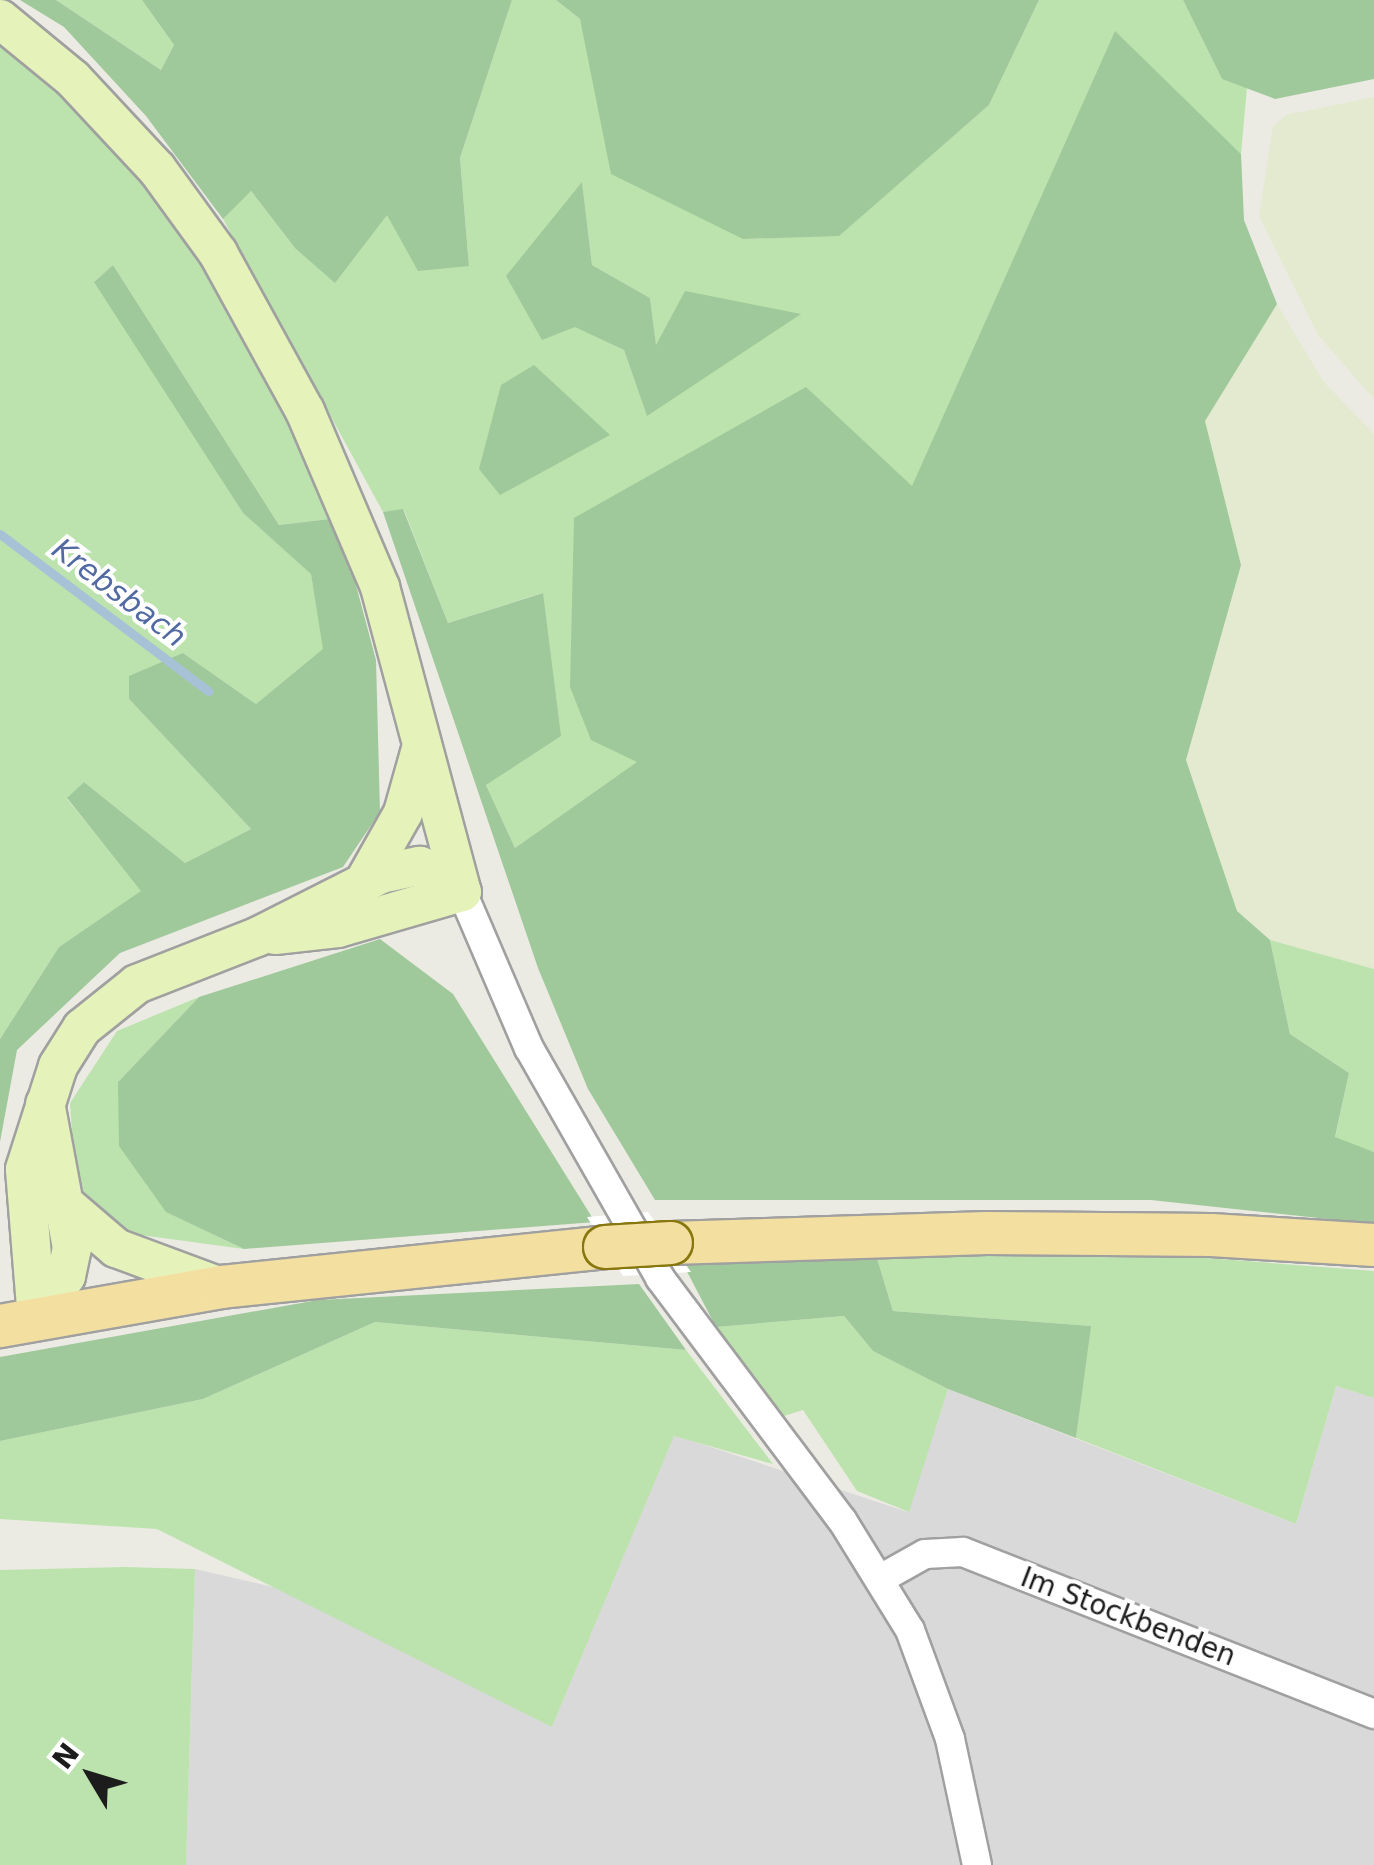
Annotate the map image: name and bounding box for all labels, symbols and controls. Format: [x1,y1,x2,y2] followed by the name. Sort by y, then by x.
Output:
[45,531,193,655] water label: Krebsbach
[1016,1561,1240,1673] street label: Im Stockbenden
[40,1725,140,1825] north arrow
[46,1737,86,1776] text: N

